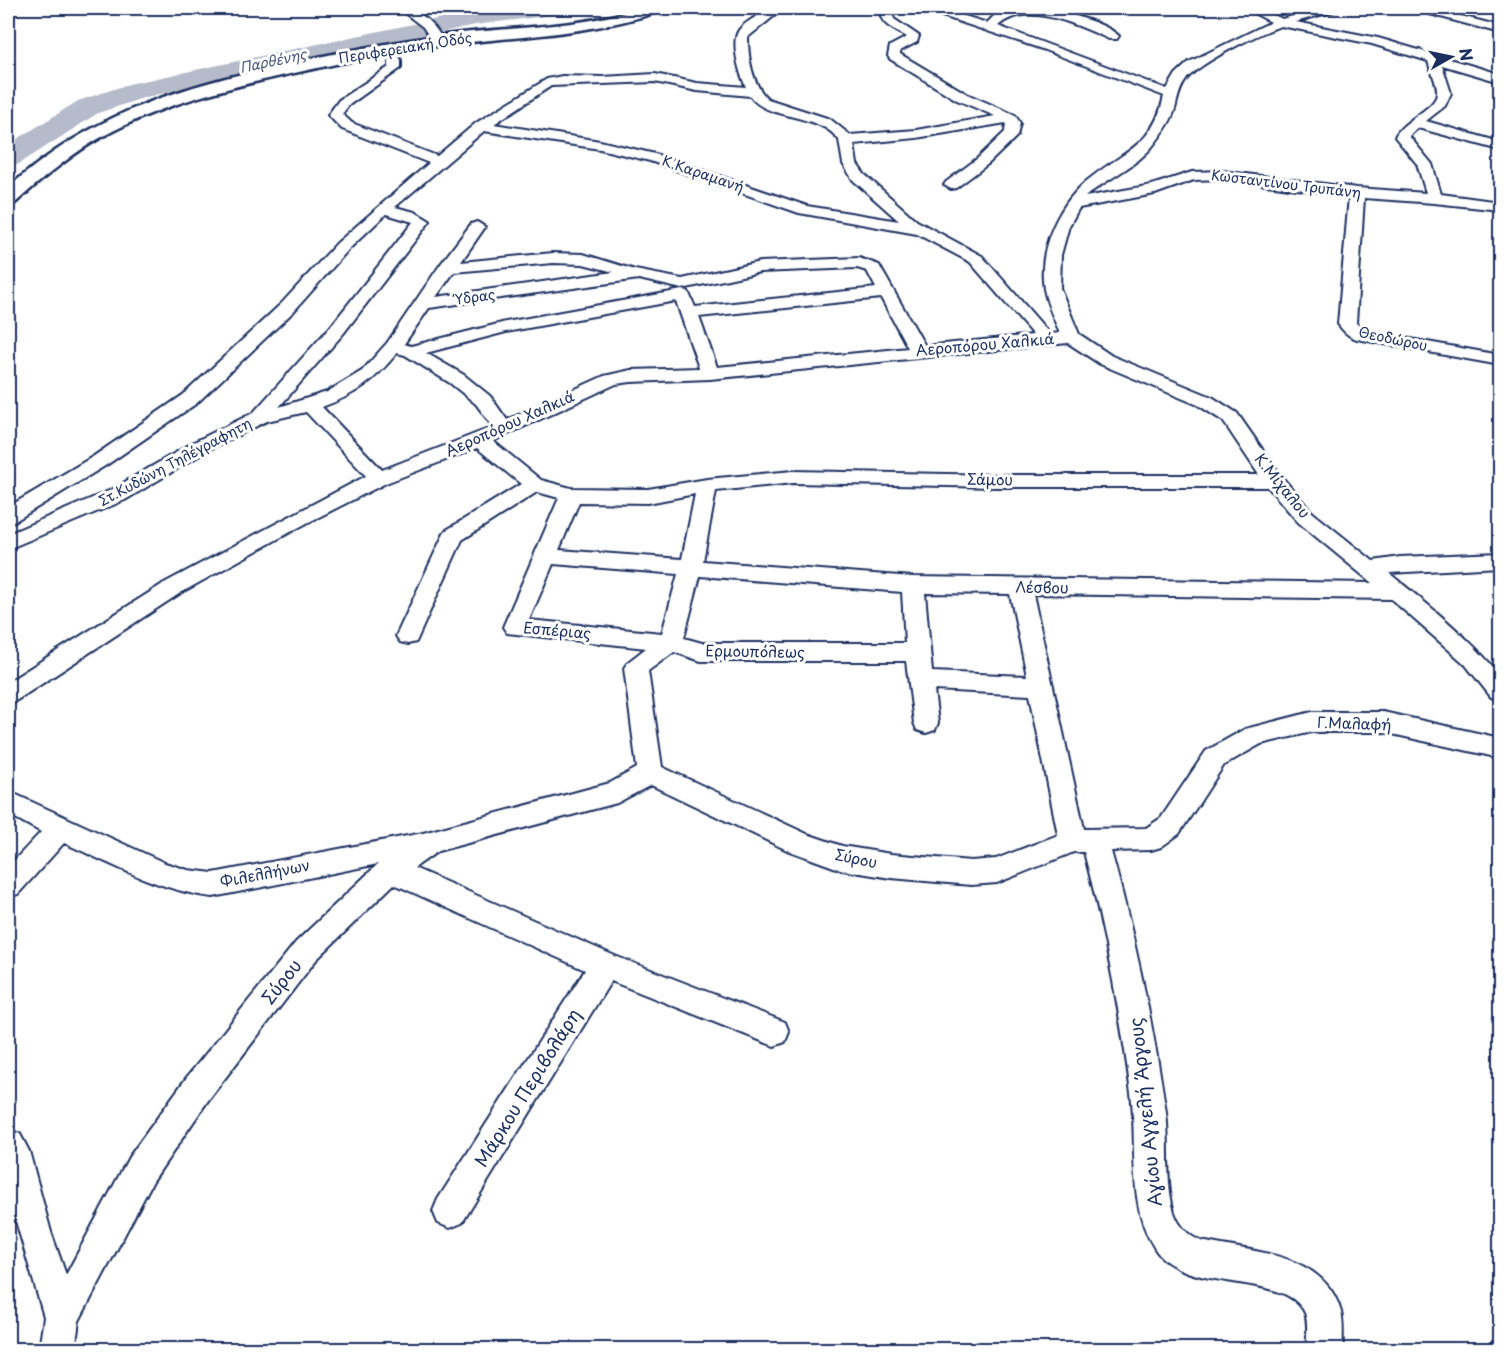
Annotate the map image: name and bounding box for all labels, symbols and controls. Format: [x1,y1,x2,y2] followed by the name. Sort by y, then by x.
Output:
[337,27,473,68] street label: Περιφερειακή Οδός
[1421,27,1481,87] north arrow
[238,43,310,78] water label: Παρθένης
[1454,46,1480,63] text: N
[659,150,747,197] street label: Κ.Καραμανή
[1210,164,1362,203] street label: Κωσταντίνου Τρυπάνη
[451,283,496,310] street label: Ύδρας
[1357,321,1429,356] street label: Θεοδώρου
[915,326,1055,361] street label: Αεροπόρου Χαλκιά
[441,384,578,461] street label: Αεροπόρου Χαλκιά
[95,412,255,511] street label: Στ.Κυδώνη Τηλέγραφητη
[1250,448,1317,522] street label: Κ.Μίχαλου
[967,467,1013,490] street label: Σάμου
[1015,575,1069,598] street label: Λέσβου
[522,615,592,644] street label: Εσπέριας
[705,638,805,663] street label: Ερμουπόλεως
[1316,710,1392,735] street label: Γ.Μαλαφή
[833,842,880,873] street label: Σύρου
[218,853,312,893] street label: Φιλελλήνων
[254,953,307,1010] street label: Σύρου
[467,1003,587,1172] street label: Μάρκου Περιβολάρη
[1121,1016,1168,1208] street label: Αγίου Αγγελή Άργους

